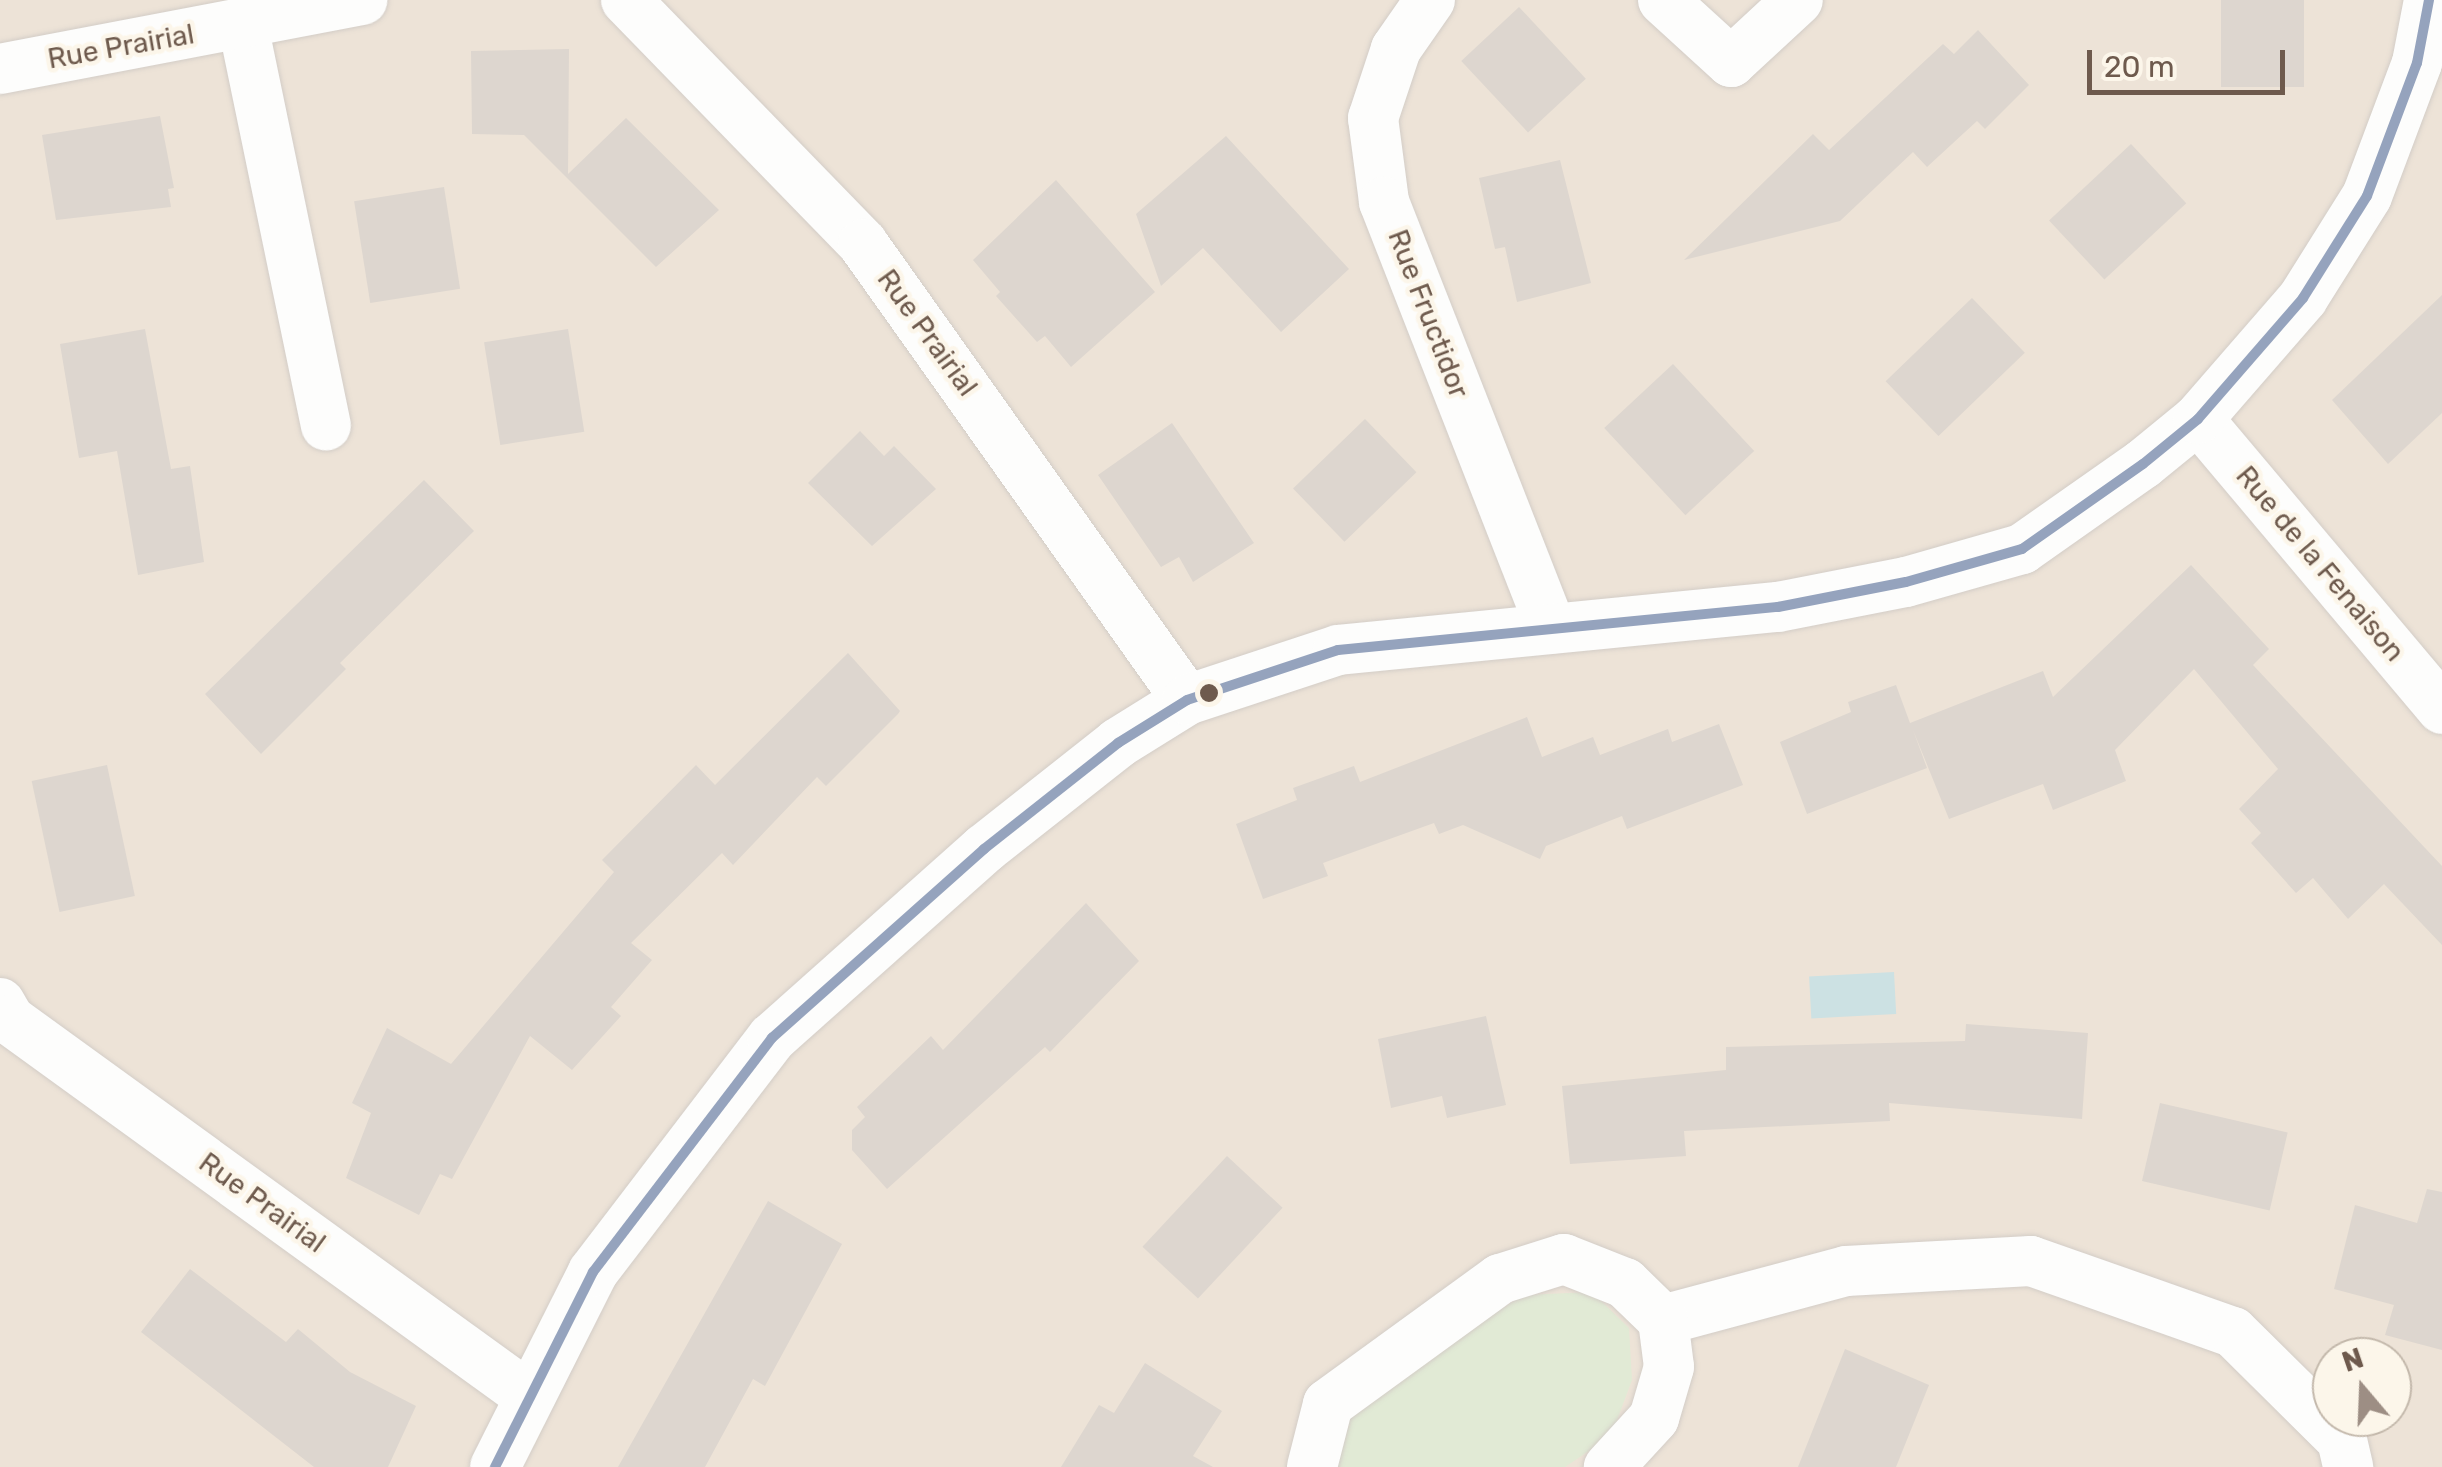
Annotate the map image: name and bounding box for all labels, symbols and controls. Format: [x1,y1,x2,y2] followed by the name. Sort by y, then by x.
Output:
[45,18,197,76] street label: Rue Prairial
[2092,30,2290,92] scale bar
[2104,49,2175,85] text: 20 m
[1380,225,1476,403] street label: Rue Fructidor
[870,263,984,403] street label: Rue Prairial
[2229,460,2411,668] street label: Rue de la Fenaison
[1199,683,1219,703] unlabelled marker
[192,1146,332,1260] street label: Rue Prairial
[2312,1337,2412,1437] north arrow
[2338,1341,2368,1379] text: N

